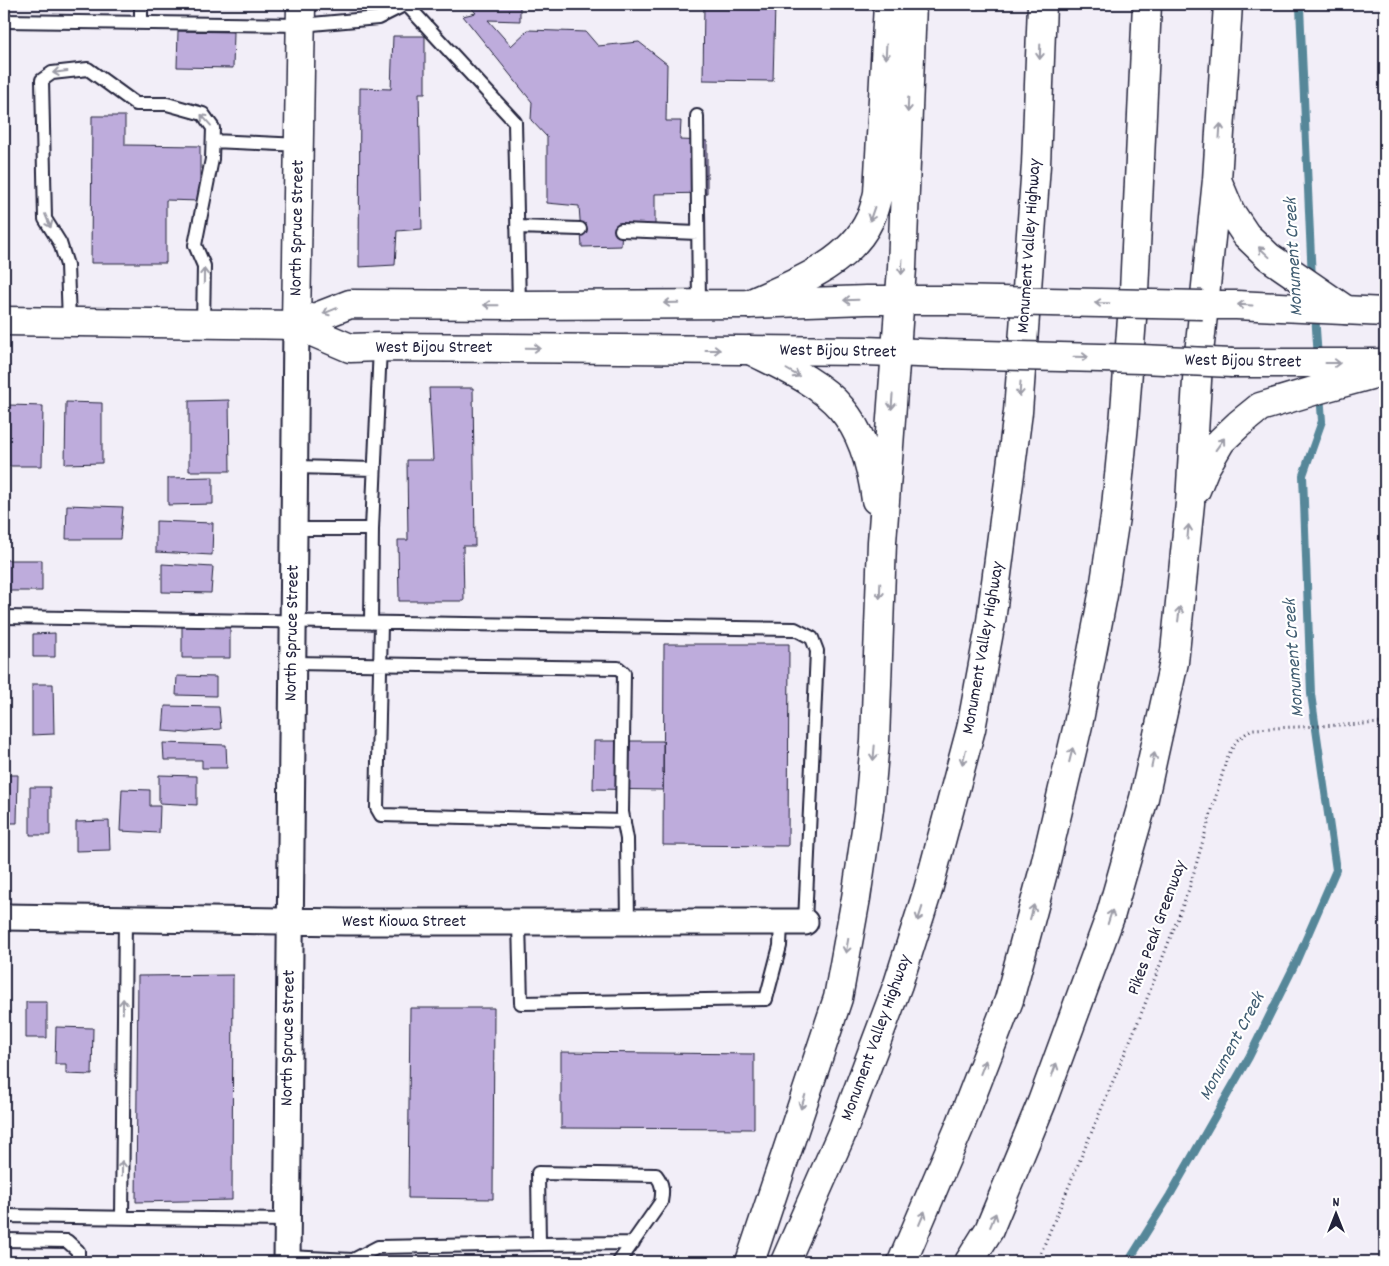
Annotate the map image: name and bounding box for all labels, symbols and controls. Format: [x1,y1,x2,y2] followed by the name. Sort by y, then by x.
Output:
[881,44,890,60] one-way arrow
[1035,44,1045,60] one-way arrow
[52,67,68,77] one-way arrow
[904,97,913,113] one-way arrow
[200,113,212,126] one-way arrow
[1215,123,1224,139] one-way arrow
[1011,157,1049,334] street label: Monument Valley Highway
[284,159,312,296] street label: North Spruce Street
[1278,195,1312,317] water label: Monument Creek
[866,205,876,221] one-way arrow
[44,213,53,228] one-way arrow
[1257,246,1270,258] one-way arrow
[898,259,907,275] one-way arrow
[199,268,209,284] one-way arrow
[843,295,860,305] one-way arrow
[663,298,680,308] one-way arrow
[1094,299,1110,308] one-way arrow
[484,300,500,310] one-way arrow
[1237,301,1253,310] one-way arrow
[323,307,338,317] one-way arrow
[376,336,493,361] street label: West Bijou Street
[779,338,897,366] street label: West Bijou Street
[524,343,540,353] one-way arrow
[704,345,720,355] one-way arrow
[1184,348,1302,376] street label: West Bijou Street
[1072,352,1088,362] one-way arrow
[1325,358,1341,368] one-way arrow
[786,368,800,378] one-way arrow
[1015,381,1025,397] one-way arrow
[887,394,897,410] one-way arrow
[1215,437,1225,451] one-way arrow
[1183,525,1193,541] one-way arrow
[956,559,1012,736] street label: Monument Valley Highway
[279,564,307,701] street label: North Spruce Street
[875,582,885,599] one-way arrow
[1277,595,1313,718] water label: Monument Creek
[1174,606,1184,622] one-way arrow
[870,745,879,761] one-way arrow
[1067,747,1076,763] one-way arrow
[959,749,968,765] one-way arrow
[1148,753,1158,769] one-way arrow
[1122,856,1194,999] street label: Pikes Peak Greenway
[915,905,925,921] one-way arrow
[1028,905,1037,921] one-way arrow
[1105,909,1115,925] one-way arrow
[342,910,466,935] street label: West Kiowa Street
[842,938,852,954] one-way arrow
[835,951,919,1124] street label: Monument Valley Highway
[275,969,303,1106] street label: North Spruce Street
[1193,986,1274,1106] water label: Monument Creek
[119,998,128,1014] one-way arrow
[979,1060,988,1075] one-way arrow
[1050,1062,1059,1078] one-way arrow
[798,1094,808,1110] one-way arrow
[117,1161,127,1177] one-way arrow
[1312,1188,1362,1238] north arrow
[1333,1193,1340,1213] text: N
[918,1210,927,1225] one-way arrow
[989,1213,999,1228] one-way arrow

